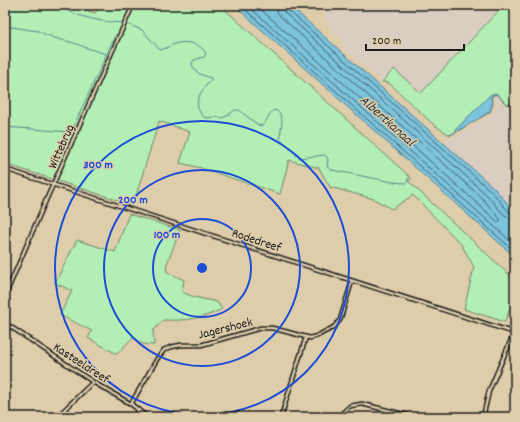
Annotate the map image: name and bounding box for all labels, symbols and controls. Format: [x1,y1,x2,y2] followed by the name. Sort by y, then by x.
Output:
[366,26,464,52] scale bar
[372,33,401,50] text: 200 m
[354,91,420,153] water label: Albertkanaal
[44,121,81,172] street label: Wittebrug
[83,157,113,174] text: 300 m
[118,192,148,209] text: 200 m
[229,224,284,258] street label: Rodedreef
[154,227,180,244] text: 100 m
[195,261,209,275] centre of rings
[196,314,255,345] street label: Jagershoek
[49,339,113,390] street label: Kasteeldreef

